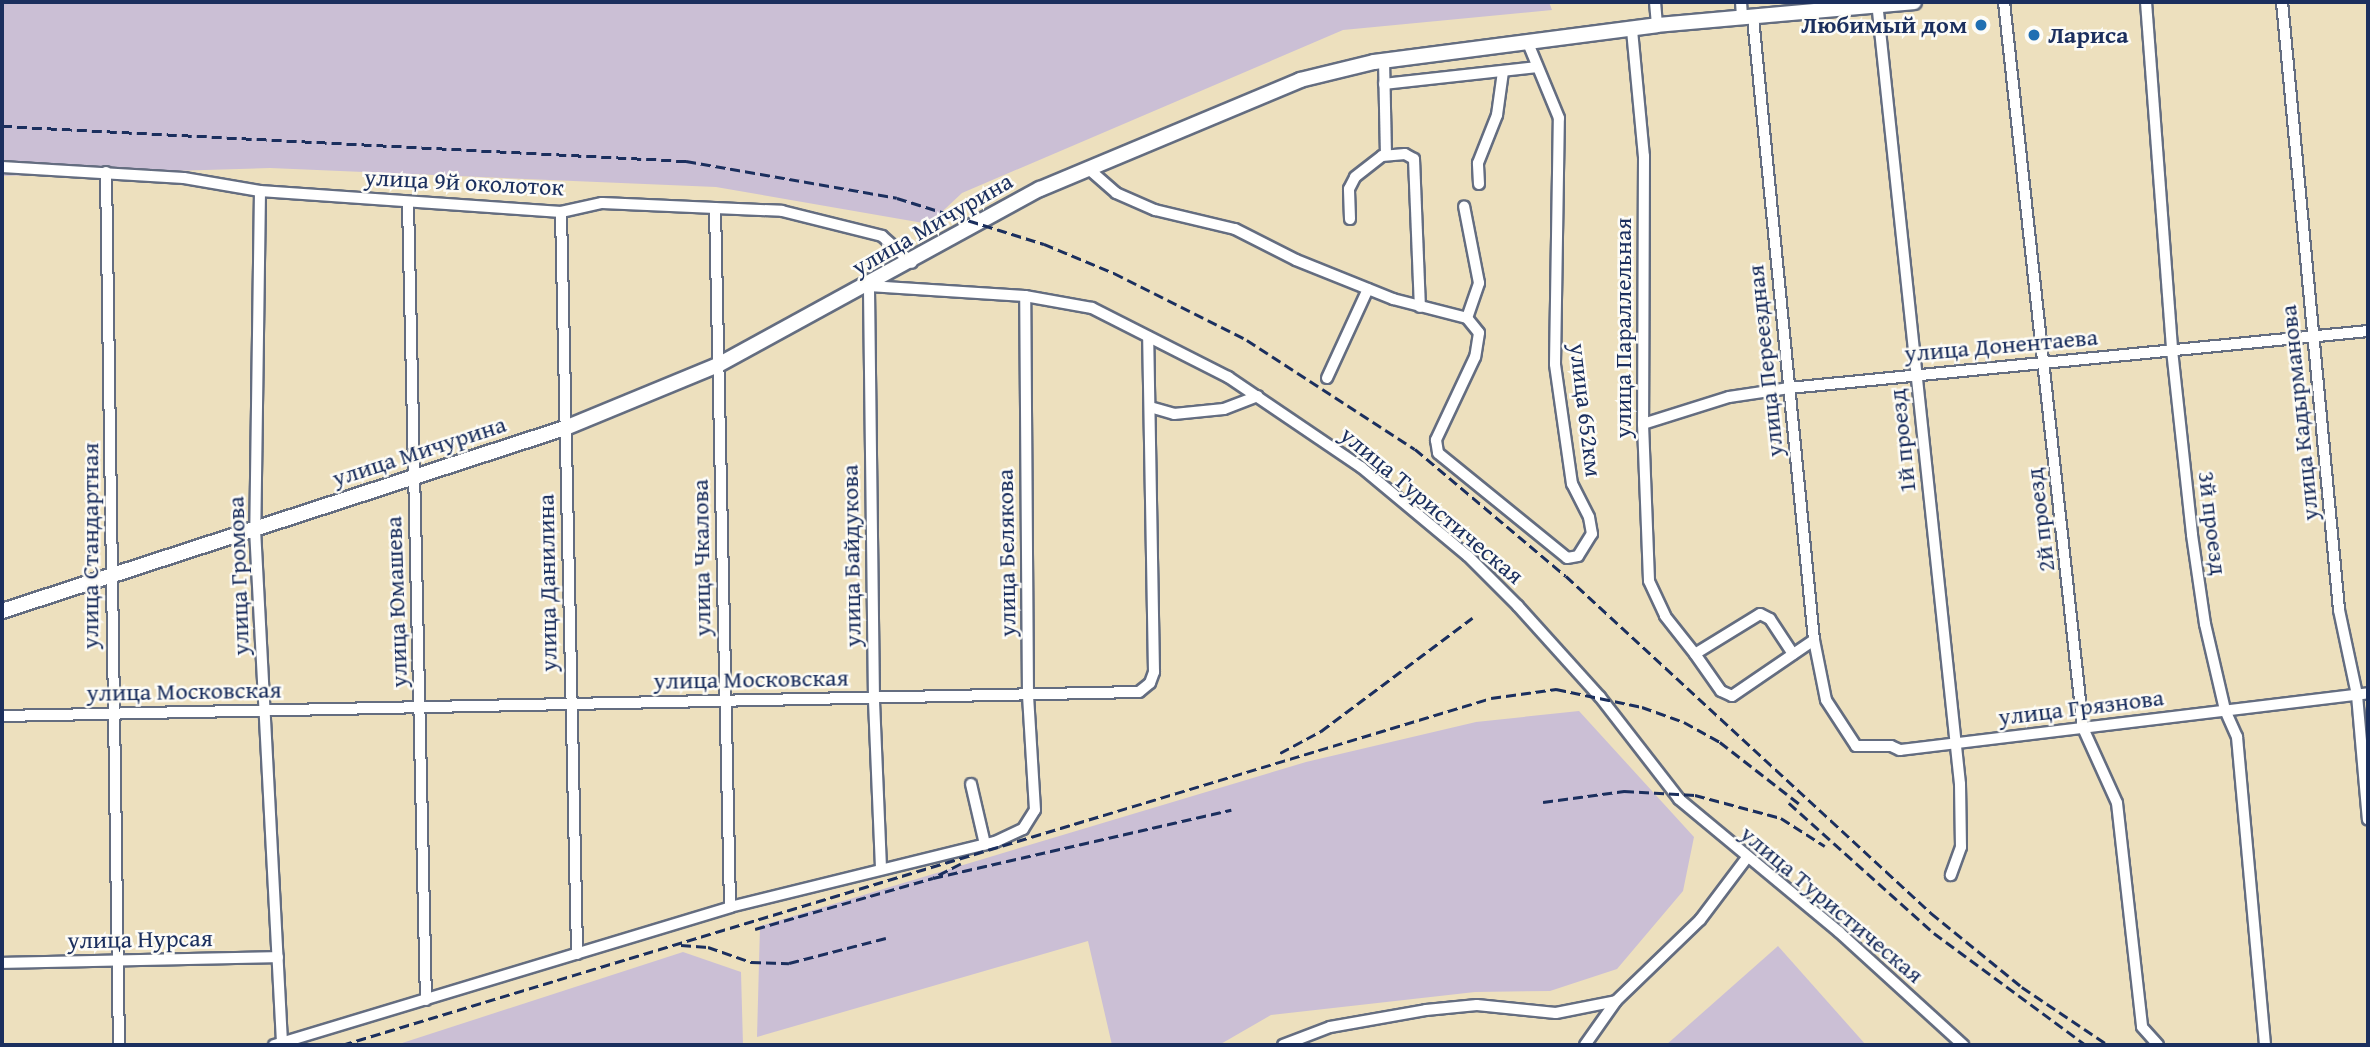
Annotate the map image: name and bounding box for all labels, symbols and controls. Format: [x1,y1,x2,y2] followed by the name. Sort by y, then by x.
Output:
[1801,11,1967,39] place label: Любимый дом
[1973,17,1989,33] marker: Любимый дом
[2048,21,2128,49] place label: Лариса
[2026,27,2042,43] marker: Лариса
[363,162,565,202] street label: улица 9й околоток
[847,166,1017,282] street label: улица Мичурина
[1609,217,1637,439] street label: улица Параллельная
[1741,263,1789,459] street label: улица Переездная
[2273,304,2325,522] street label: улица Кадырманова
[1903,322,2099,368] street label: улица Донентаева
[1564,342,1608,478] street label: улица 652км
[1882,387,1922,495] street label: 1й проезд
[329,409,509,493] street label: улица Мичурина
[1335,420,1529,590] street label: улица Туристическая
[76,443,104,649] street label: улица Стандартная
[835,464,867,648] street label: улица Байдукова
[2019,466,2061,574] street label: 2й проезд
[990,469,1022,637] street label: улица Белякова
[2192,469,2234,577] street label: 3й проезд
[685,479,717,637] street label: улица Чкалова
[531,494,563,672] street label: улица Данилина
[221,496,255,656] street label: улица Громова
[379,516,413,688] street label: улица Юмашева
[653,663,849,695] street label: улица Московская
[86,675,282,707] street label: улица Московская
[1997,683,2165,731] street label: улица Грязнова
[1735,819,1929,989] street label: улица Туристическая
[67,923,213,955] street label: улица Нурсая

